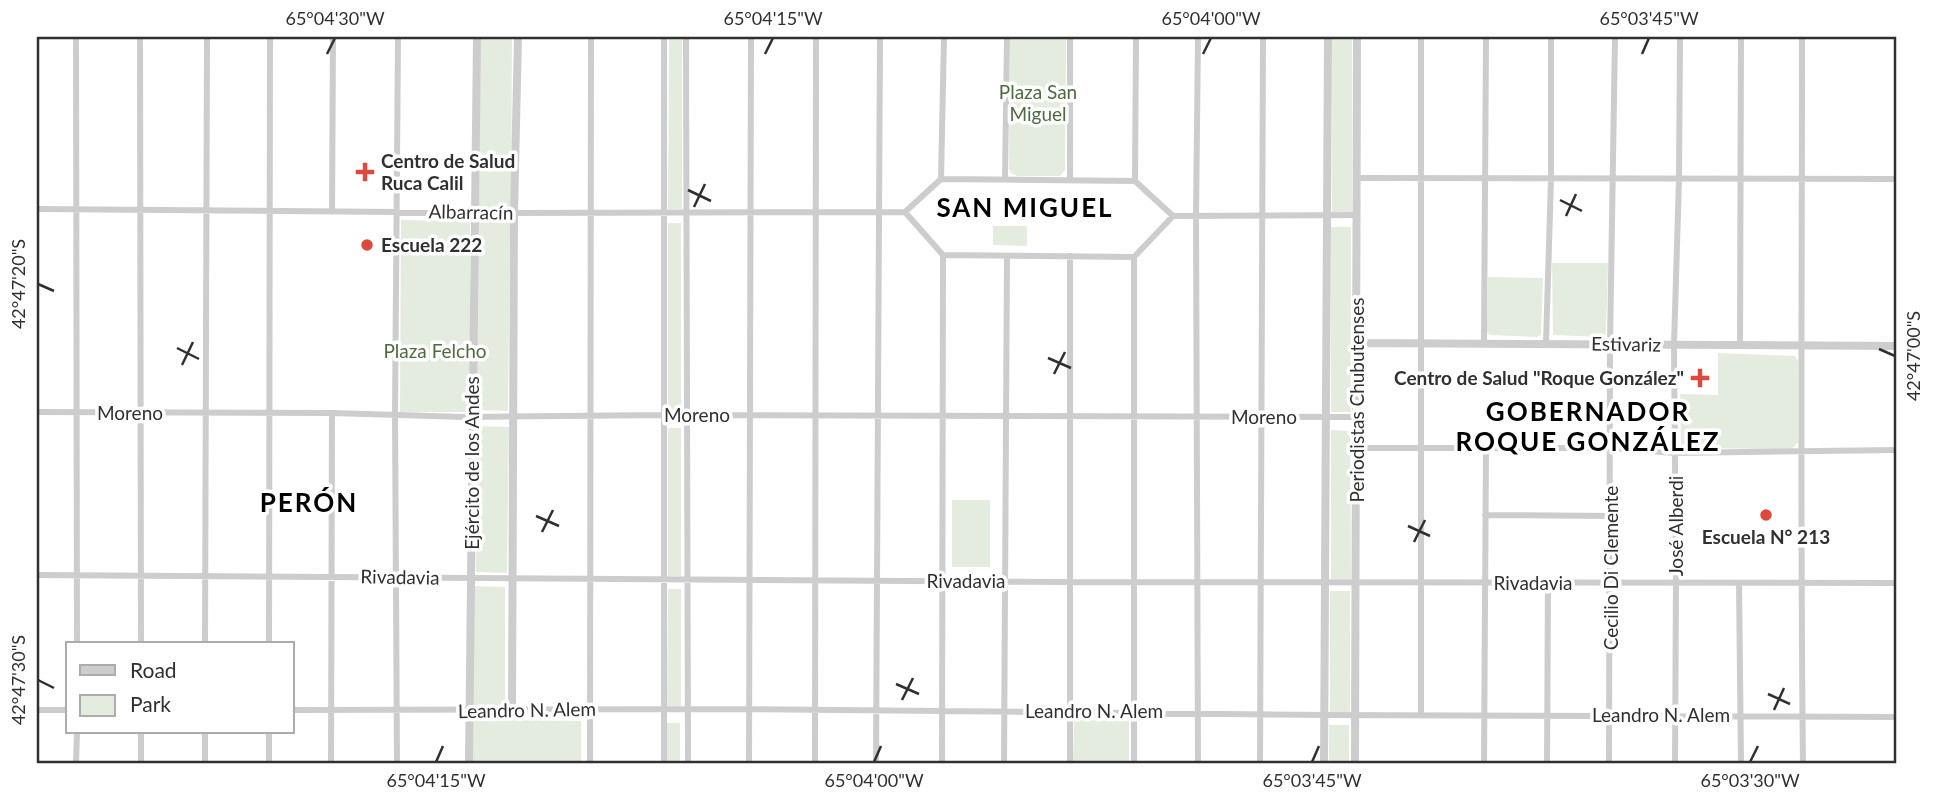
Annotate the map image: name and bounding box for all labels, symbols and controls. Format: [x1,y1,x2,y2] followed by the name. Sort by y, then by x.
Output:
[285,7,385,29] text: 65°04'30"W
[723,7,823,29] text: 65°04'15"W
[1161,7,1261,29] text: 65°04'00"W
[1599,7,1699,29] text: 65°03'45"W
[999,80,1077,125] park label: Plaza San Miguel
[381,149,515,194] place label: Centro de Salud Ruca Calil
[355,162,375,182] marker: Centro de Salud Ruca Calil
[936,191,1114,223] district label: SAN MIGUEL
[428,199,514,224] street label: Albarracín
[381,233,482,256] place label: Escuela 222
[359,237,375,253] marker: Escuela 222
[7,239,29,329] text: 42°47'20"S
[1345,298,1368,502] street label: Periodistas Chubutenses
[1902,311,1924,401] text: 42°47'00"S
[1591,331,1661,356] street label: Estivariz
[383,339,487,362] park label: Plaza Felcho
[1394,366,1684,389] place label: Centro de Salud "Roque González"
[1690,368,1710,388] marker: Centro de Salud "Roque González"
[460,376,483,550] street label: Ejército de los Andes
[1456,395,1720,457] district label: GOBERNADOR ROQUE GONZÁLEZ
[97,401,163,424] street label: Moreno
[664,403,730,426] street label: Moreno
[1231,405,1297,428] street label: Moreno
[1664,476,1687,576] street label: José Alberdi
[260,486,358,518] district label: PERÓN
[1599,486,1622,650] street label: Cecilio Di Clemente
[1758,507,1774,523] marker: Escuela N° 213
[1702,525,1830,548] place label: Escuela N° 213
[360,564,440,589] street label: Rivadavia
[926,569,1006,592] street label: Rivadavia
[1493,571,1573,594] street label: Rivadavia
[7,635,29,725] text: 42°47'30"S
[66,642,294,734] legend
[130,657,177,682] text: Road
[130,691,171,716] text: Park
[458,697,596,722] street label: Leandro N. Alem
[1025,699,1163,722] street label: Leandro N. Alem
[1592,703,1730,726] street label: Leandro N. Alem
[386,769,486,791] text: 65°04'15"W
[824,769,924,791] text: 65°04'00"W
[1262,769,1362,791] text: 65°03'45"W
[1700,769,1800,791] text: 65°03'30"W

